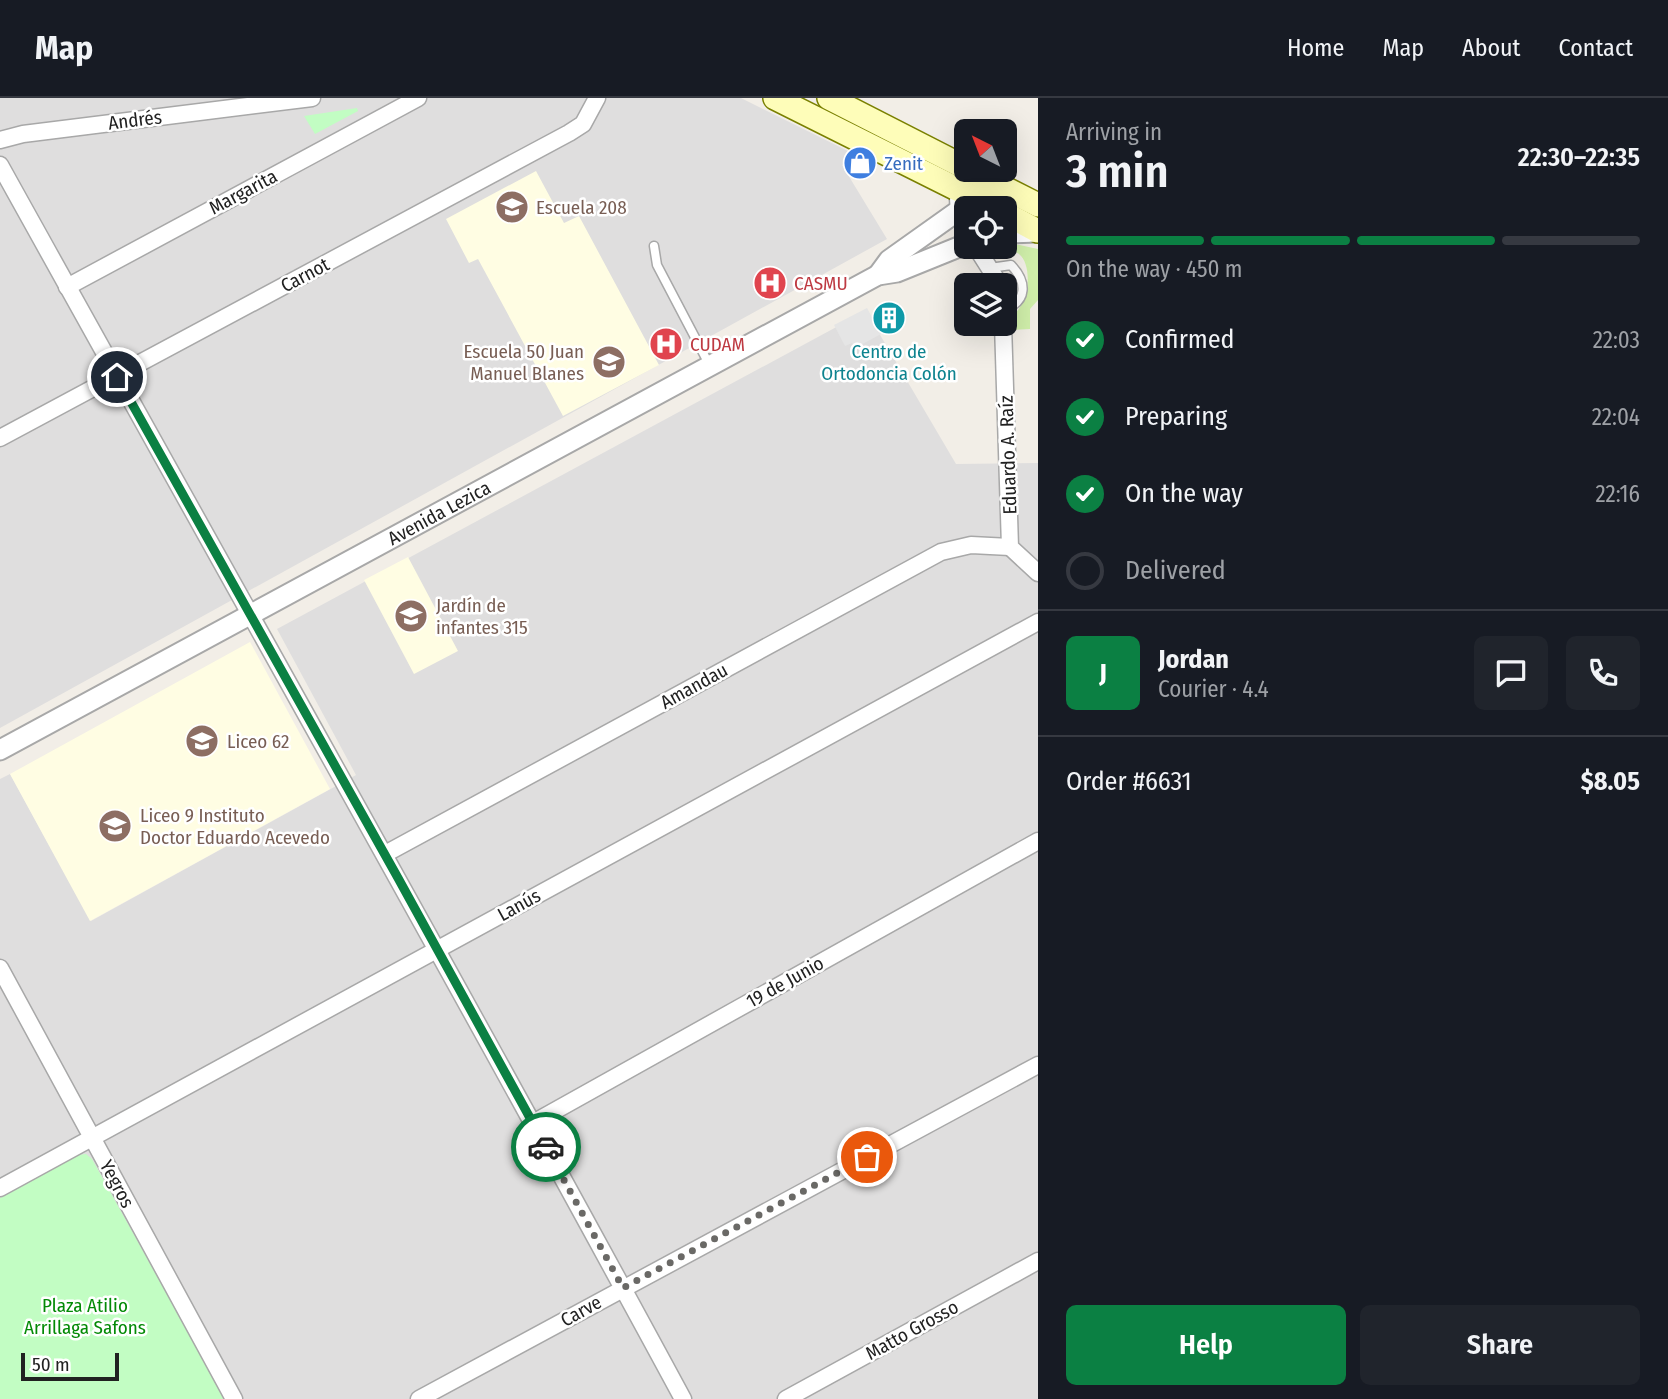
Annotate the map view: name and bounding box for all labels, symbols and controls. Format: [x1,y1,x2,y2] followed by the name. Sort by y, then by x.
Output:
[35,28,93,68] text: Map
[1287,34,1344,62] text: Home
[1382,34,1424,62] text: Map
[1462,34,1520,62] text: About
[1558,34,1633,62] text: Contact
[107,105,163,135] street label: Andrés
[1066,118,1162,146] text: Arriving in
[954,119,1017,182] north arrow
[954,119,1017,336] map controls
[1518,142,1640,173] text: 22:30–22:35
[841,144,879,182] shop icon: Zenit
[1066,144,1169,199] text: 3 min
[884,152,924,175] place label: Zenit
[205,165,281,219] street label: Margarita
[493,188,531,226] school or university icon: Escuela 208
[536,196,627,219] place label: Escuela 208
[954,196,1017,259] button: locate
[277,252,334,297] street label: Carnot
[1066,255,1243,283] text: On the way · 450 m
[751,264,789,302] hospital icon: CASMU
[794,272,848,295] place label: CASMU
[954,273,1017,336] button: layers
[870,299,908,337] building icon: Centro de Ortodoncia Colón
[1066,321,1104,359] icon: check
[1125,324,1235,355] text: Confirmed
[647,325,685,363] hospital icon: CUDAM
[1593,326,1640,354] text: 22:03
[690,333,745,356] place label: CUDAM
[464,340,584,385] place label: Escuela 50 Juan Manuel Blanes
[821,340,957,385] place label: Centro de Ortodoncia Colón
[590,343,628,381] school or university icon: Escuela 50 Juan Manuel Blanes
[87,347,147,407] pin
[98,358,136,396] icon: home
[994,395,1022,515] street label: Eduardo A. Raíz
[1066,398,1104,436] icon: check
[1125,401,1227,432] text: Preparing
[1592,403,1640,431] text: 22:04
[384,475,494,550] street label: Avenida Lezica
[1066,475,1104,513] icon: check
[1125,478,1243,509] text: On the way
[1595,480,1640,508] text: 22:16
[1125,555,1226,586] text: Delivered
[436,594,528,639] place label: Jardín de infantes 315
[392,597,430,635] school or university icon: Jardín de infantes 315
[1474,636,1548,710] button: chat
[1566,636,1640,710] button: phone
[1158,644,1229,675] text: Jordan
[656,658,732,714] street label: Amandau
[1099,658,1107,689] text: J
[1158,675,1269,703] text: Courier · 4.4
[183,722,221,760] school or university icon: Liceo 62
[227,730,289,753] place label: Liceo 62
[1066,766,1192,797] text: Order #6631
[1581,766,1640,797] text: $8.05
[140,804,330,849] place label: Liceo 9 Instituto Doctor Eduardo Acevedo
[96,807,134,845] school or university icon: Liceo 9 Instituto Doctor Eduardo Acevedo
[493,884,545,926] street label: Lanús
[742,951,828,1013] street label: 19 de Junio
[511,1112,581,1182] courier
[837,1127,897,1187] pin
[527,1128,565,1166] icon: car
[848,1138,886,1176] icon: bag
[95,1156,139,1212] street label: Yegros
[557,1290,605,1332] street label: Carve
[24,1294,146,1339] park label: Plaza Atilio Arrillaga Safons
[862,1295,962,1365] street label: Matto Grosso
[1066,1305,1346,1385] button: Help
[1360,1305,1640,1385] button: Share
[21,1350,119,1382] scale bar
[32,1353,70,1376] text: 50 m

